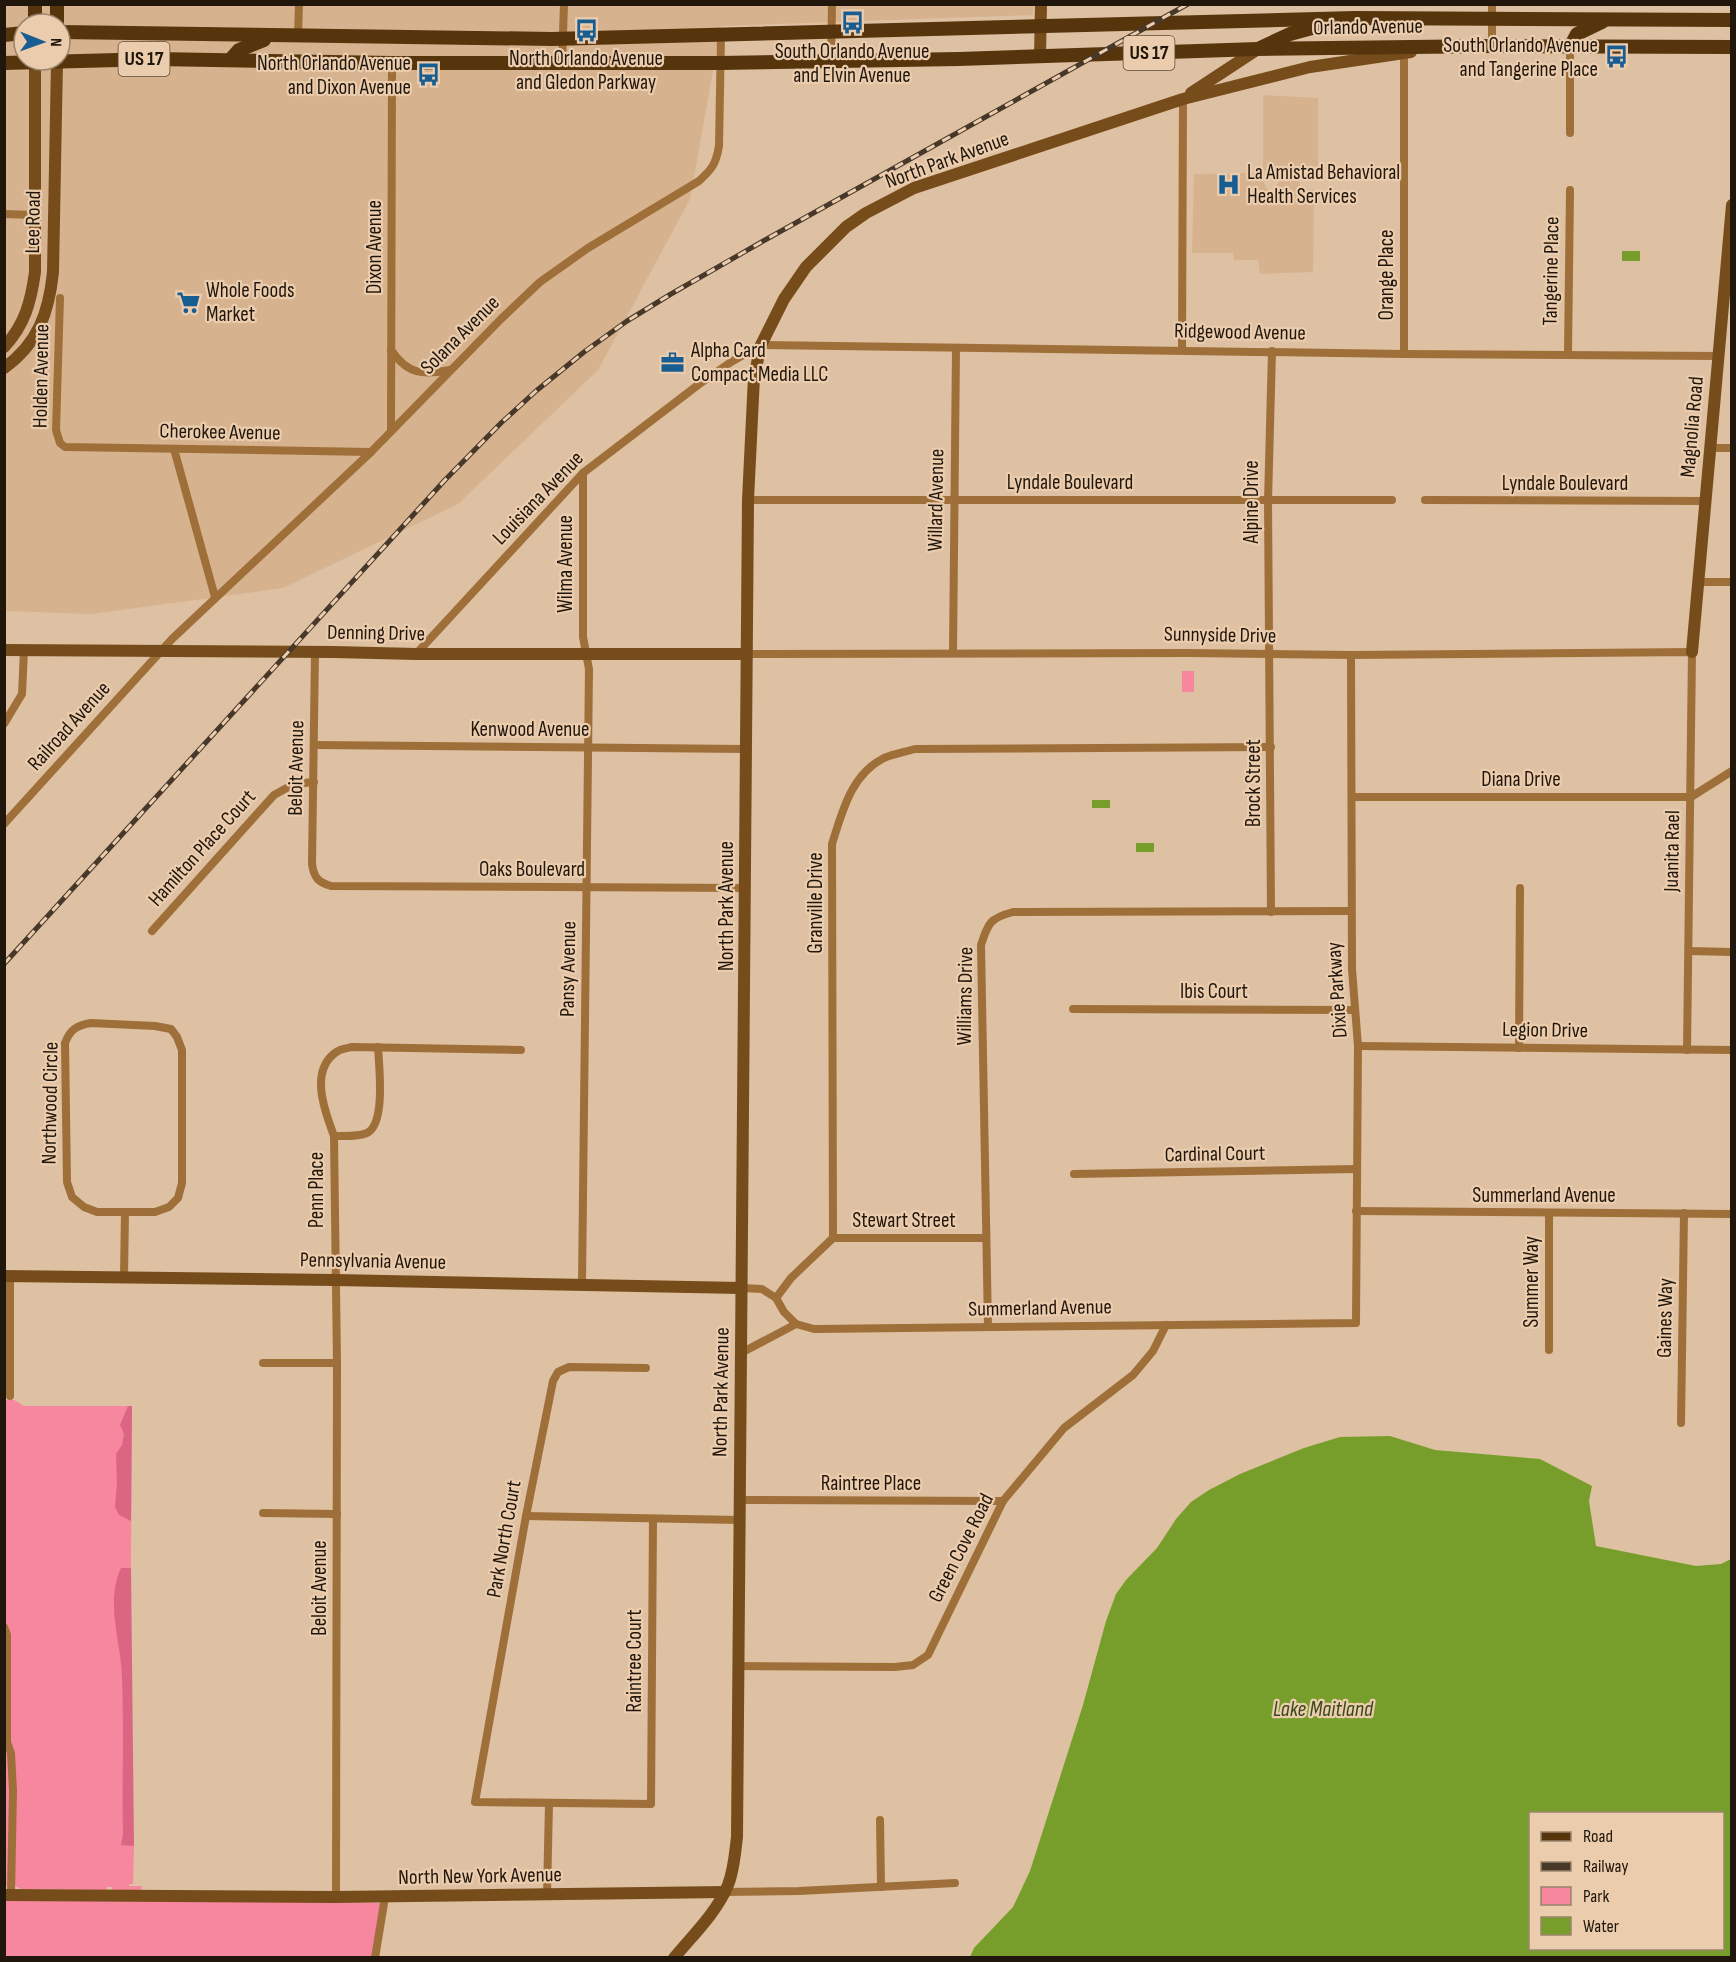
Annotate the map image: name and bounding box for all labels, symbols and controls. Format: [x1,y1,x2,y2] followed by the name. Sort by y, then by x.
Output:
[839,10,865,36] bus stop icon: South Orlando Avenue and Elvin Avenue
[12,12,72,72] north arrow
[1313,14,1423,40] street label: Orlando Avenue
[573,17,599,43] bus stop icon: North Orlando Avenue and Gledon Parkway
[1443,33,1598,82] place label: South Orlando Avenue and Tangerine Place
[1124,36,1174,70] road number: US 17
[46,38,65,47] text: N
[775,39,929,88] place label: South Orlando Avenue and Elvin Avenue
[118,42,170,76] road number: US 17
[1603,44,1629,70] bus stop icon: South Orlando Avenue and Tangerine Place
[509,46,663,95] place label: North Orlando Avenue and Gledon Parkway
[257,51,411,100] place label: North Orlando Avenue and Dixon Avenue
[416,62,442,88] bus stop icon: North Orlando Avenue and Dixon Avenue
[882,126,1012,194] street label: North Park Avenue
[1247,160,1400,209] place label: La Amistad Behavioral Health Services
[1216,171,1242,197] hospital icon: La Amistad Behavioral Health Services
[20,190,46,254] street label: Lee Road
[362,200,387,294] street label: Dixon Avenue
[1538,216,1564,326] street label: Tangerine Place
[1374,230,1399,320] street label: Orange Place
[206,278,294,327] place label: Whole Foods Market
[175,289,201,315] supermarket icon: Whole Foods Market
[415,290,505,380] street label: Solana Avenue
[1174,318,1306,346] street label: Ridgewood Avenue
[28,324,54,428] street label: Holden Avenue
[690,338,828,387] place label: Alpha Card Compact Media LLC
[660,349,686,375] office icon: Alpha Card Compact Media LLC
[1675,375,1709,479] street label: Magnolia Road
[159,418,281,446] street label: Cherokee Avenue
[487,446,589,550] street label: Louisiana Avenue
[923,448,949,552] street label: Willard Avenue
[1239,460,1264,545] street label: Alpine Drive
[1007,470,1133,495] street label: Lyndale Boulevard
[1502,471,1628,496] street label: Lyndale Boulevard
[553,515,578,613] street label: Wilma Avenue
[327,620,425,646] street label: Denning Drive
[1164,622,1276,648] street label: Sunnyside Drive
[22,676,116,776] street label: Railroad Avenue
[470,717,590,742] street label: Kenwood Avenue
[283,720,309,816] street label: Beloit Avenue
[1241,739,1266,827] street label: Brock Street
[1481,767,1561,792] street label: Diana Drive
[143,784,261,912] street label: Hamilton Place Court
[1659,810,1685,893] street label: Juanita Rael
[714,841,739,971] street label: North Park Avenue
[803,852,828,954] street label: Granville Drive
[479,857,585,882] street label: Oaks Boulevard
[555,921,581,1017] street label: Pansy Avenue
[1321,941,1353,1039] street label: Dixie Parkway
[952,946,978,1046] street label: Williams Drive
[1180,979,1248,1004] street label: Ibis Court
[1502,1017,1588,1043] street label: Legion Drive
[36,1041,64,1165] street label: Northwood Circle
[1164,1141,1266,1167] street label: Cardinal Court
[304,1152,329,1228] street label: Penn Place
[1472,1183,1616,1208] street label: Summerland Avenue
[852,1208,956,1233] street label: Stewart Street
[1519,1236,1544,1328] street label: Summer Way
[300,1247,446,1275] street label: Pennsylvania Avenue
[1652,1278,1678,1358] street label: Gaines Way
[968,1294,1112,1322] street label: Summerland Avenue
[707,1327,735,1457] street label: North Park Avenue
[821,1471,921,1496] street label: Raintree Place
[481,1478,527,1600] street label: Park North Court
[923,1489,999,1607] street label: Green Cove Road
[307,1540,332,1636] street label: Beloit Avenue
[622,1609,647,1713] street label: Raintree Court
[1273,1696,1374,1723] water label: Lake Maitland
[1529,1812,1724,1950] legend
[1583,1826,1613,1847] text: Road
[1583,1856,1628,1877] text: Railway
[398,1862,562,1890] street label: North New York Avenue
[1583,1886,1609,1907] text: Park
[1583,1916,1619,1937] text: Water

